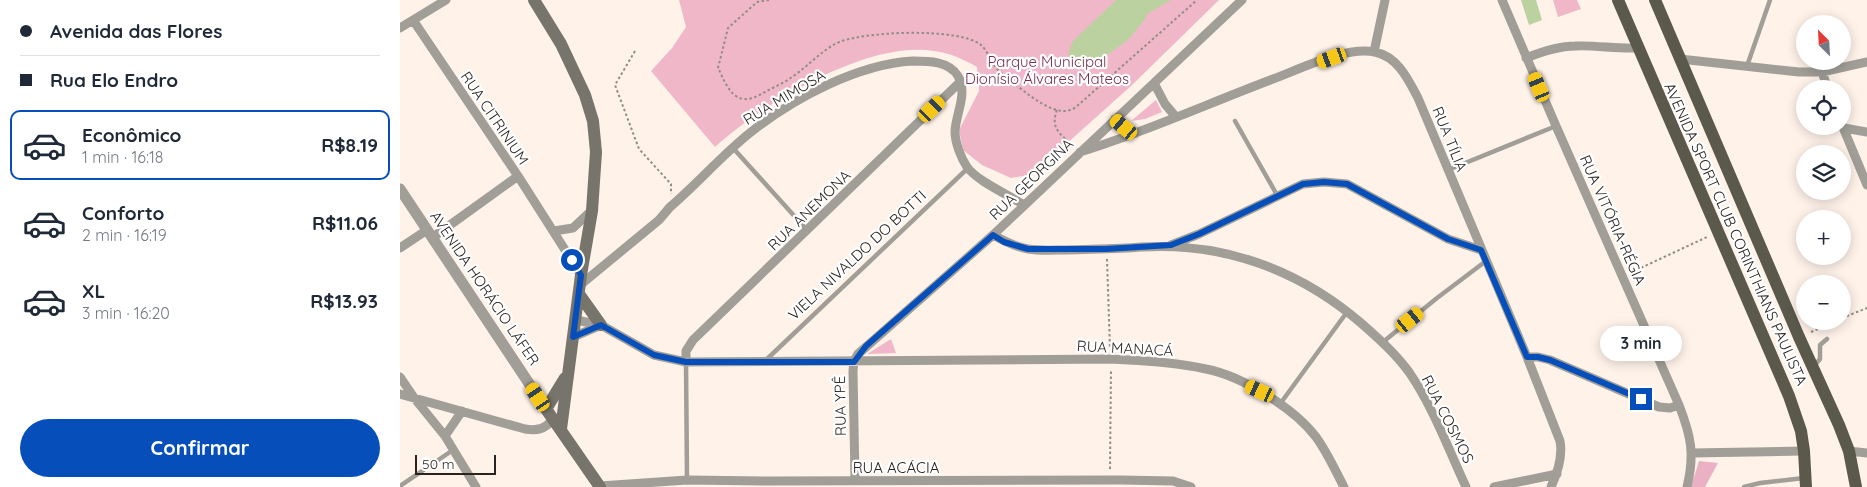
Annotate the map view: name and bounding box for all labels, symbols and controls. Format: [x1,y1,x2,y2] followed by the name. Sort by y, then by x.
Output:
[1796,15,1851,70] north arrow
[1796,15,1851,330] map controls
[50,19,222,43] text: Avenida das Flores
[1315,46,1348,70] car
[965,52,1129,88] park label: Parque Municipal Dionísio Álvares Mateos
[739,65,829,129] street label: RUA MIMOSA
[50,68,178,92] text: Rua Elo Endro
[457,68,533,168] street label: RUA CITRINIUM
[1526,70,1551,104] car
[1660,80,1812,389] street label: AVENIDA SPORT CLUB CORINTHIANS PAULISTA
[1796,80,1851,135] button: locate
[915,93,948,125] car
[1428,104,1472,175] street label: RUA TÍLIA
[1107,112,1140,142] car
[22,123,67,168] icon: car
[82,123,181,147] text: Econômico
[321,133,378,157] text: R$8.19
[985,134,1077,224] street label: RUA GEORGINA
[1796,145,1851,200] button: layers
[82,147,164,167] text: 1 min · 16:18
[1576,152,1650,288] street label: RUA VITÓRIA-RÉGIA
[764,165,855,254] street label: RUA ANEMONA
[784,186,930,324] street label: VIELA NIVALDO DO BOTTI
[22,201,67,246] icon: car
[82,201,164,225] text: Conforto
[426,207,544,369] street label: AVENIDA HORÁCIO LÁFER
[1796,210,1851,265] button: +
[312,211,378,235] text: R$11.06
[82,225,167,245] text: 2 min · 16:19
[561,249,583,271] route start
[1796,275,1851,330] button: −
[22,279,67,324] icon: car
[82,279,105,303] text: XL
[310,289,378,313] text: R$13.93
[82,303,170,323] text: 3 min · 16:20
[1393,305,1426,335] car
[1600,326,1682,362] callout: 3 min
[1620,333,1662,353] text: 3 min
[1076,336,1174,360] street label: RUA MANACÁ
[1418,372,1478,466] street label: RUA COSMOS
[830,376,850,436] street label: RUA YPÊ
[1243,378,1276,404] car
[523,380,552,414] car
[1630,388,1652,410] route end
[20,419,380,477] button: Confirmar
[415,452,496,475] scale bar
[422,455,455,473] text: 50 m
[853,458,940,477] street label: RUA ACÁCIA

